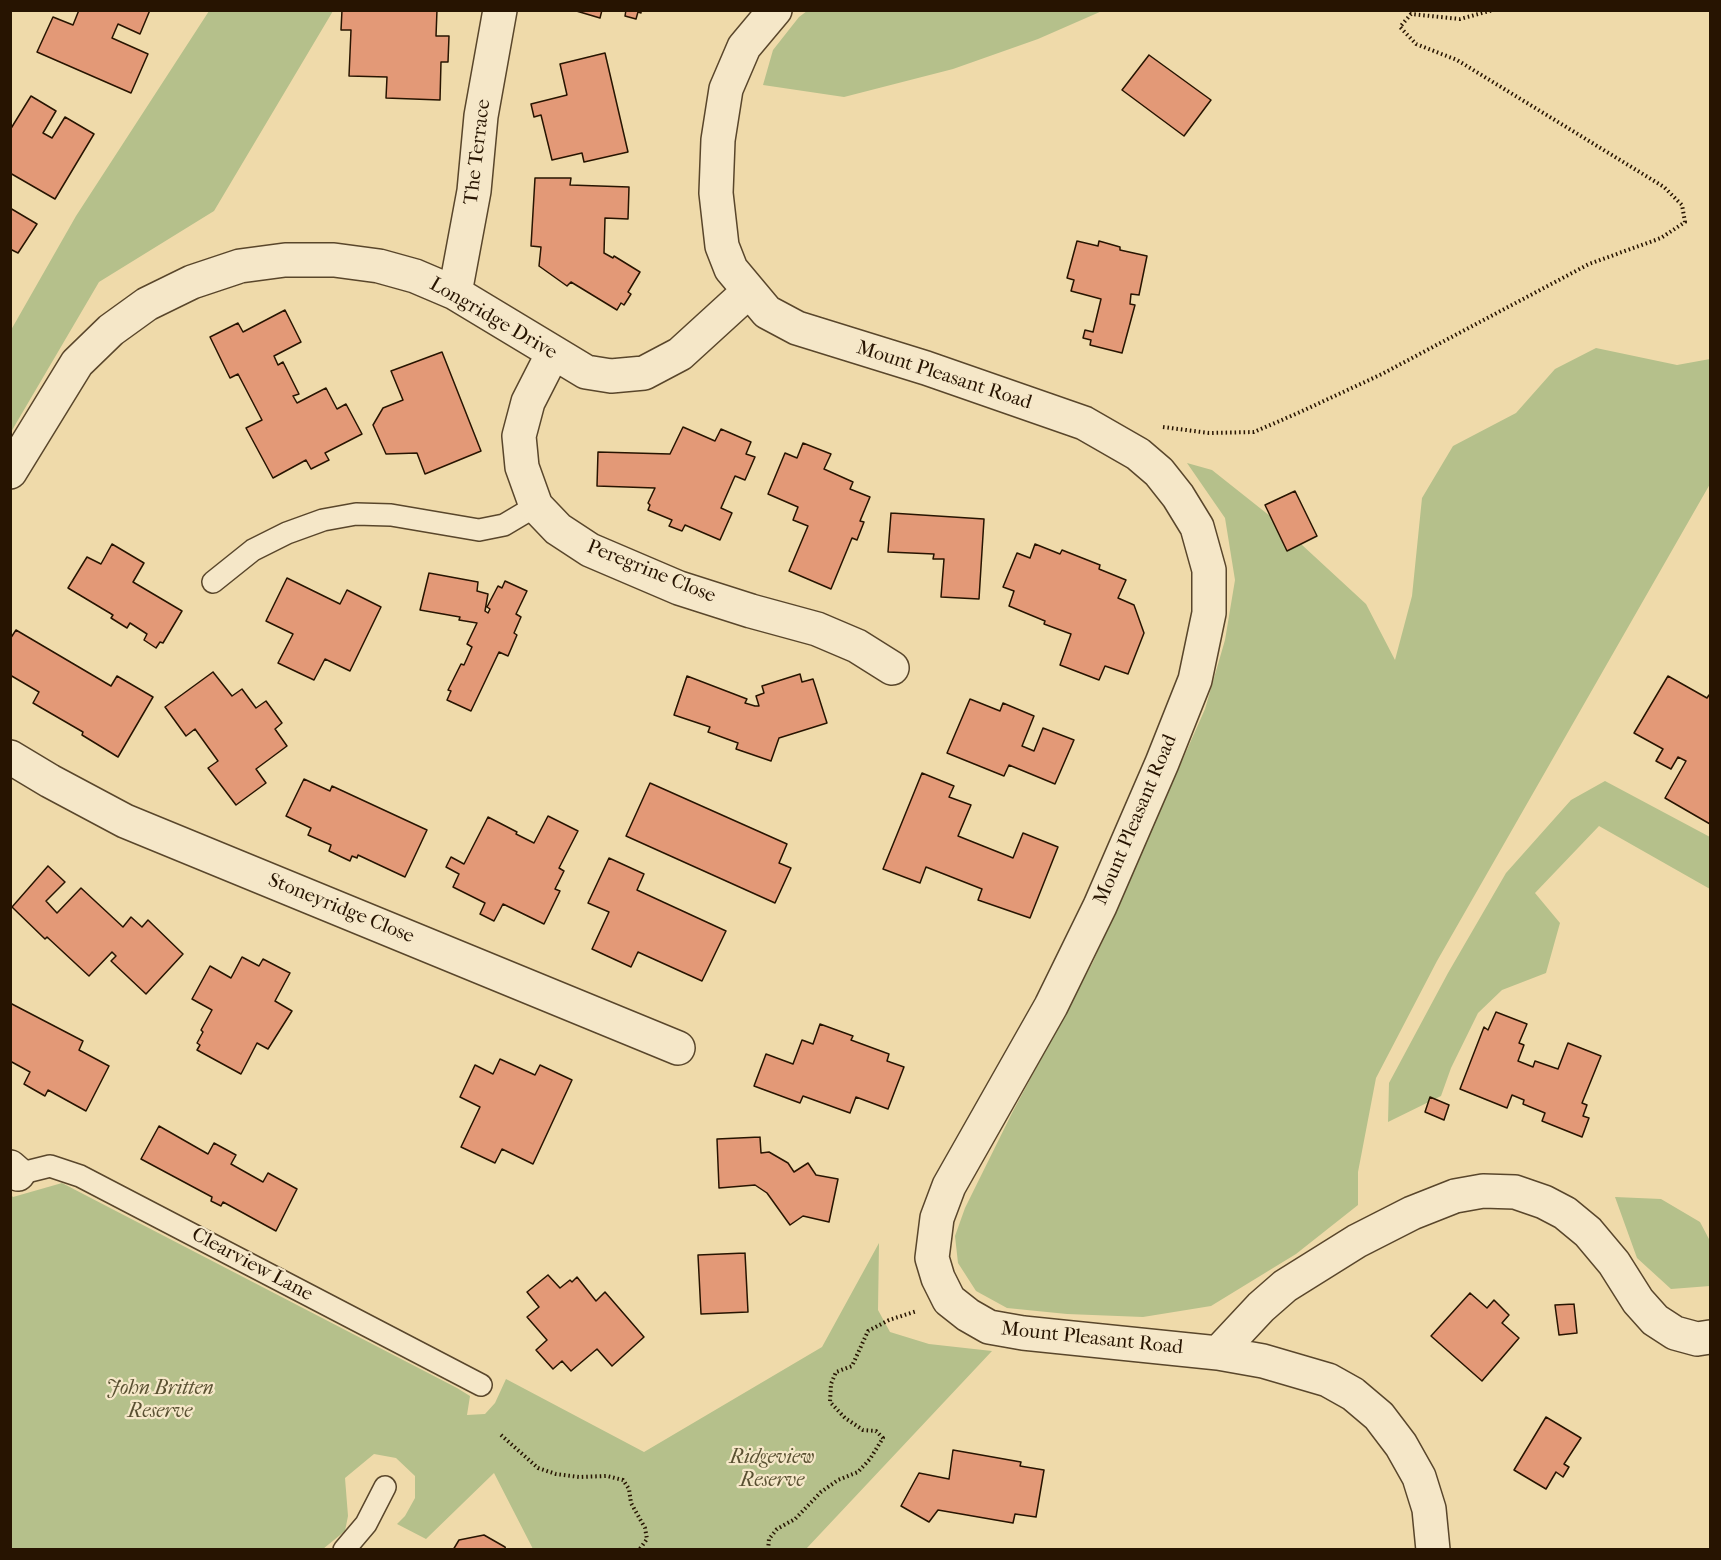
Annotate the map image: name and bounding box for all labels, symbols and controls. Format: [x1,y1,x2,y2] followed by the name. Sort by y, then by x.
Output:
[460,98,496,206] street label: The Terrace
[425,273,561,365] street label: Longridge Drive
[853,336,1035,416] street label: Mount Pleasant Road
[583,535,719,609] street label: Peregrine Close
[1089,731,1183,909] street label: Mount Pleasant Road
[264,869,418,949] street label: Stoneyridge Close
[187,1223,317,1307] street label: Clearview Lane
[1000,1318,1184,1360] street label: Mount Pleasant Road
[106,1377,214,1424] park label: John Britten Reserve
[730,1446,814,1493] park label: Ridgeview Reserve

